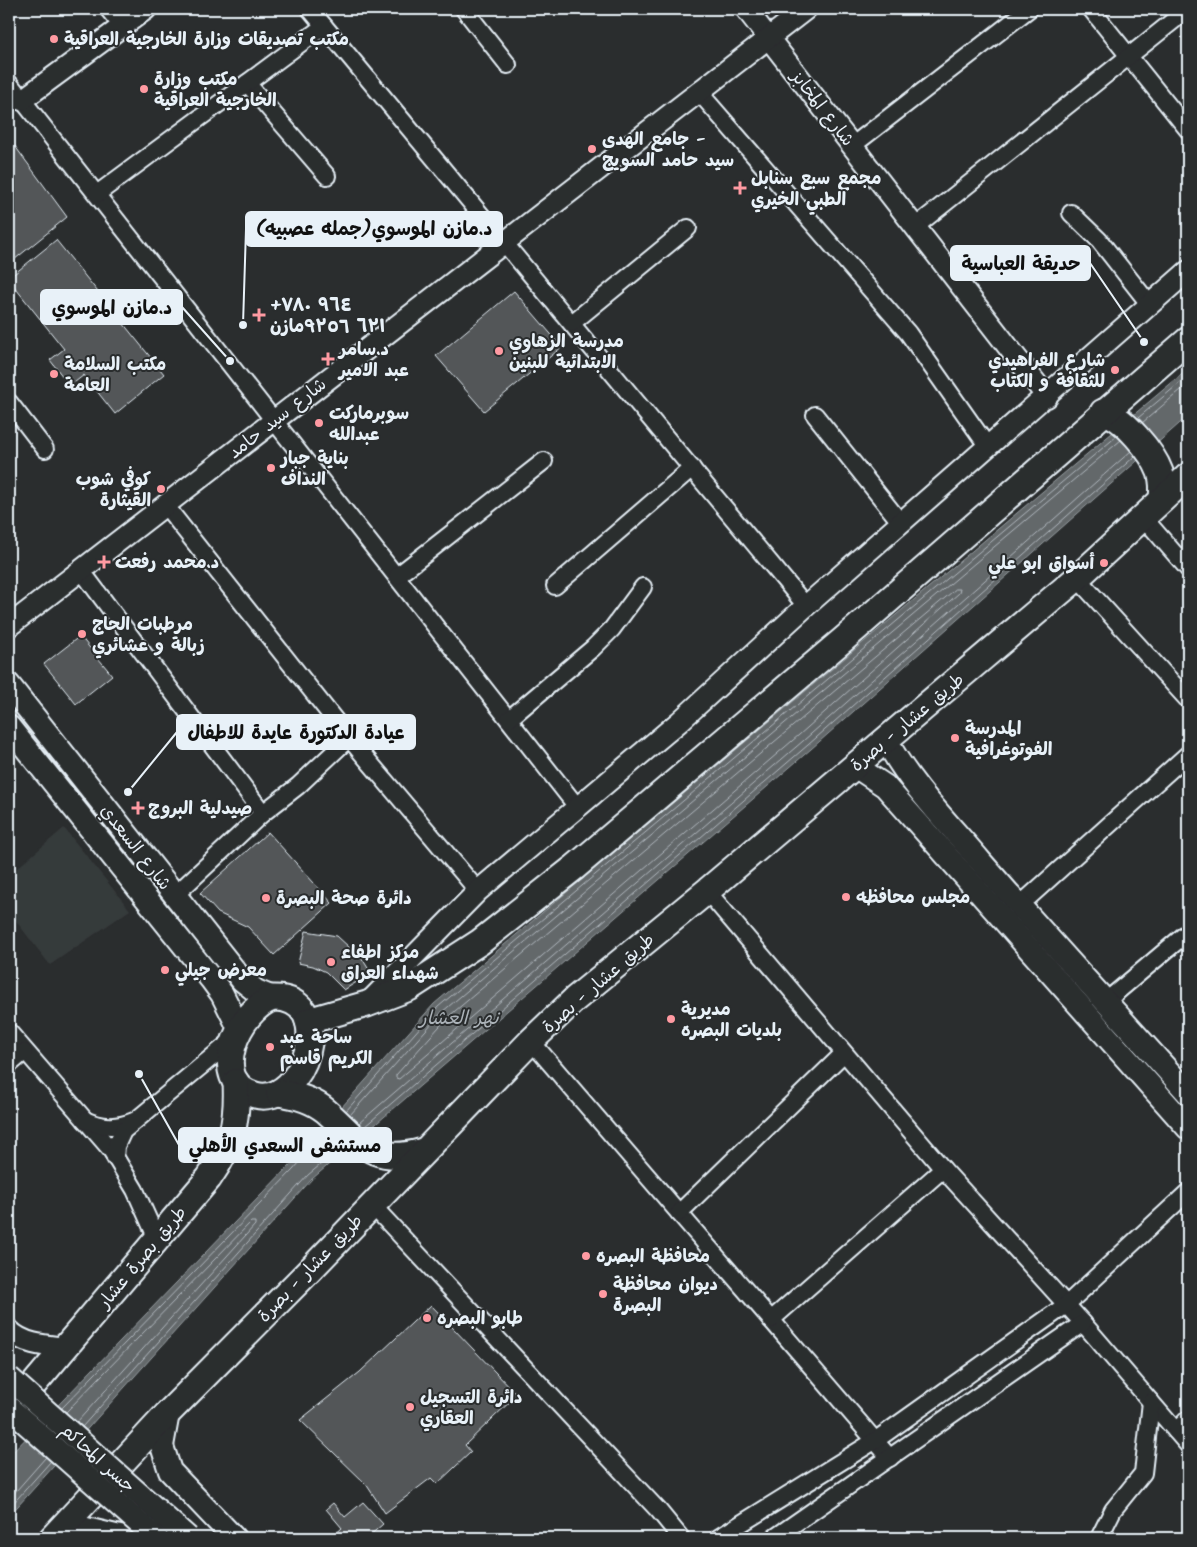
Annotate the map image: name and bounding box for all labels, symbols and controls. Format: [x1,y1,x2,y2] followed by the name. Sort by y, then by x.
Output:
[64,26,349,55] place label: مكتب تصديقات وزارة الخارجية العراقية
[48,33,60,45] marker: مكتب تصديقات وزارة الخارجية العراقية
[781,63,861,153] street label: شارع المخابز
[154,66,277,116] place label: مكتب وزارة الخارجية العراقية
[138,83,150,95] marker: مكتب وزارة الخارجية العراقية
[602,126,734,176] place label: جامع الهدى - سيد حامد السويج
[586,143,598,155] marker: جامع الهدى - سيد حامد السويج
[751,165,881,215] place label: مجمع سبع سنابل الطبي الخيري
[733,181,747,195] marker: مجمع سبع سنابل الطبي الخيري
[246,212,502,246] callout: د.مازن الموسوي(جمله عصبيه)
[256,215,492,245] text: د.مازن الموسوي(جمله عصبيه)
[951,246,1090,280] callout: حديقة العباسية
[962,250,1080,280] text: حديقة العباسية
[41,290,182,324] callout: د.مازن الموسوي
[270,292,386,342] place label: +٩٦٤ ٧٨٠ ٦٣١ ٩٣٥٦مازن
[52,294,172,324] text: د.مازن الموسوي
[252,308,266,322] marker: +٩٦٤ ٧٨٠ ٦٣١ ٩٣٥٦مازن
[509,328,624,378] place label: مدرسة الزهاوي اﻻبتدائية للبنين
[337,336,409,386] place label: د.سامر عبد الامير
[493,345,505,357] marker: مدرسة الزهاوي اﻻبتدائية للبنين
[988,347,1105,397] place label: شارع الفراهيدي للثقافة و الكتاب
[64,351,166,401] place label: مكتب السلامة العامة
[321,352,335,366] marker: د.سامر عبد الامير
[1109,364,1121,376] marker: شارع الفراهيدي للثقافة و الكتاب
[48,368,60,380] marker: مكتب السلامة العامة
[222,371,334,467] street label: شارع سيد حامد
[329,400,409,450] place label: سوبرماركت عبدالله
[313,417,325,429] marker: سوبرماركت عبدالله
[279,445,349,495] place label: بناية جبار النداف
[265,462,277,474] marker: بناية جبار النداف
[76,466,151,516] place label: كوفي شوب القيثارة
[155,483,167,495] marker: كوفي شوب القيثارة
[115,549,219,578] place label: د.محمد رفعت
[988,550,1094,579] place label: أسواق ابو علي
[97,555,111,569] marker: د.محمد رفعت
[1098,557,1110,569] marker: أسواق ابو علي
[92,611,205,661] place label: مرطبات الحاج زبالة و عشائري
[76,628,88,640] marker: مرطبات الحاج زبالة و عشائري
[844,666,972,780] street label: طريق عشار - بصرة
[177,715,415,749] callout: عيادة الدكتورة عايدة للاطفال
[965,715,1052,765] place label: المدرسة الفوتوغرافية
[187,719,405,749] text: عيادة الدكتورة عايدة للاطفال
[949,732,961,744] marker: المدرسة الفوتوغرافية
[148,795,252,824] place label: صيدلية البروج
[92,799,178,897] street label: شارع السعدي
[132,802,144,814] marker: صيدلية البروج
[856,884,970,913] place label: مجلس محافظه
[276,885,411,914] place label: دائرة صحة البصرة
[840,891,852,903] marker: مجلس محافظه
[260,892,272,904] marker: دائرة صحة البصرة
[536,927,662,1042] street label: طريق عشار - بصرة
[341,939,439,989] place label: مركز اطفاء شهداء العراق
[325,956,337,968] marker: مركز اطفاء شهداء العراق
[175,957,267,986] place label: معرض جيلي
[159,964,171,976] marker: معرض جيلي
[681,996,782,1046] place label: مديرية بلديات البصره
[416,1004,501,1034] water label: نهر العشار
[665,1013,677,1025] marker: مديرية بلديات البصره
[280,1024,372,1074] place label: ساحة عبد الكريم قاسم
[264,1041,276,1053] marker: ساحة عبد الكريم قاسم
[179,1128,391,1162] callout: مستشفى السعدي الأهلي
[189,1132,381,1162] text: مستشفى السعدي الأهلي
[90,1200,195,1317] street label: طريق بصرة عشار
[251,1208,371,1330] street label: طريق عشار - بصرة
[596,1243,710,1272] place label: محافظة البصره
[580,1250,592,1262] marker: محافظة البصره
[613,1271,718,1321] place label: ديوان محافظة البصرة
[597,1288,609,1300] marker: ديوان محافظة البصرة
[437,1305,523,1334] place label: طابو البصره
[421,1312,433,1324] marker: طابو البصره
[420,1384,522,1434] place label: دائرة التسجيل العقاري
[404,1401,416,1413] marker: دائرة التسجيل العقاري
[53,1417,141,1501] street label: جسر المحاكم

